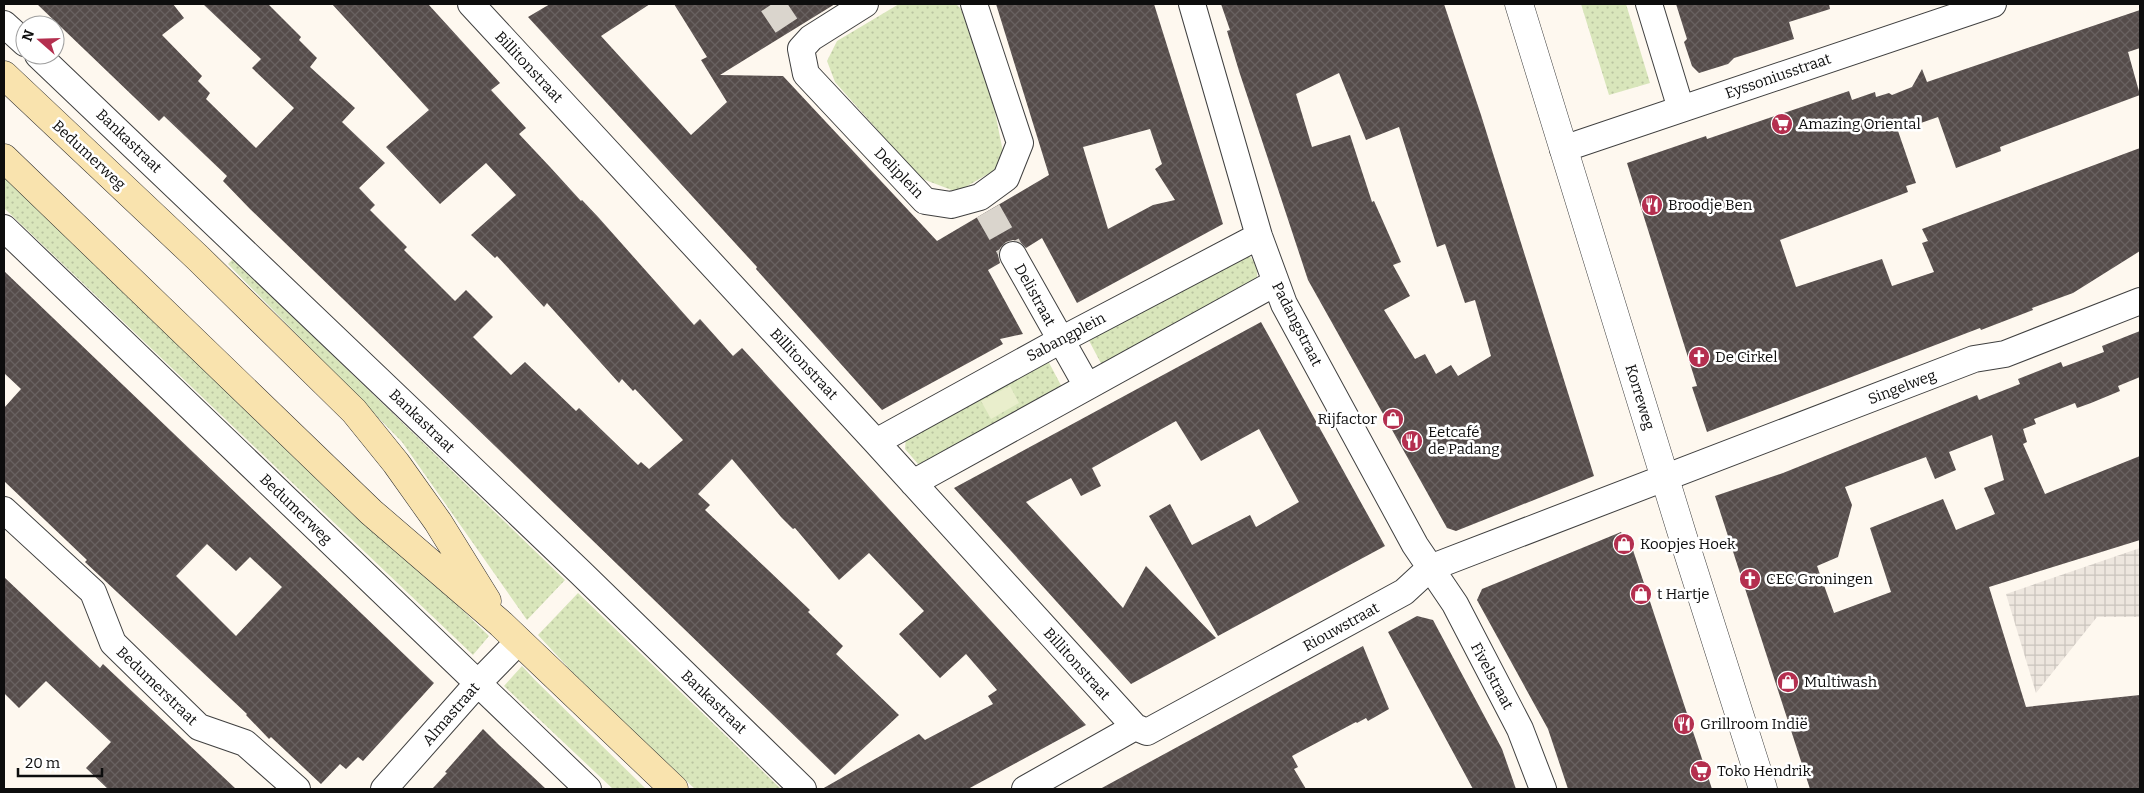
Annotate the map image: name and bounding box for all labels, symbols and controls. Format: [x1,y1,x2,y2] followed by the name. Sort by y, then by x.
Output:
[15,15,65,65] north arrow
[18,28,38,44] text: N
[491,28,567,107] street label: Billitonstraat
[1723,49,1834,103] street label: Eyssoniusstraat
[93,105,166,177] street label: Bankastraat
[1770,112,1794,136] supermarket icon: Amazing Oriental
[1798,115,1921,133] place label: Amazing Oriental
[49,117,129,193] street label: Bedumerweg
[871,144,928,202] street label: Deliplein
[1640,193,1664,217] restaurant icon: Broodje Ben
[1668,196,1753,214] place label: Broodje Ben
[1011,261,1060,330] street label: Delistraat
[1268,279,1326,370] street label: Padangstraat
[1023,308,1109,365] street label: Sabangplein
[766,325,842,404] street label: Billitonstraat
[1687,345,1711,369] church icon: De Cirkel
[1715,348,1777,366] place label: De Cirkel
[1622,362,1658,432] street label: Korreweg
[1866,366,1938,408] street label: Singelweg
[386,385,459,457] street label: Bankastraat
[1381,407,1405,431] shop icon: Rijfactor
[1317,410,1377,428] place label: Rijfactor
[1428,423,1500,458] place label: Eetcafé de Padang
[1400,429,1424,453] restaurant icon: Eetcafé de Padang
[256,470,336,548] street label: Bedumerweg
[1612,532,1636,556] shop icon: Koopjes Hoek
[1640,535,1736,553] place label: Koopjes Hoek
[1738,567,1762,591] church icon: CEC Groningen
[1766,570,1873,588] place label: CEC Groningen
[1629,582,1653,606] shop icon: t Hartje
[1657,585,1710,603] place label: t Hartje
[1300,598,1383,655] street label: Riouwstraat
[1040,624,1114,704] street label: Billitonstraat
[1467,639,1517,713] street label: Fivelstraat
[113,643,202,729] street label: Bedumerstraat
[678,666,751,738] street label: Bankastraat
[1776,670,1800,694] shop icon: Multiwash
[1804,673,1878,691] place label: Multiwash
[419,678,484,749] street label: Almastraat
[1672,712,1696,736] restaurant icon: Grillroom Indië
[1700,715,1808,733] place label: Grillroom Indië
[18,746,101,778] scale bar
[25,754,61,772] text: 20 m
[1689,759,1713,783] supermarket icon: Toko Hendrik
[1717,762,1811,780] place label: Toko Hendrik

